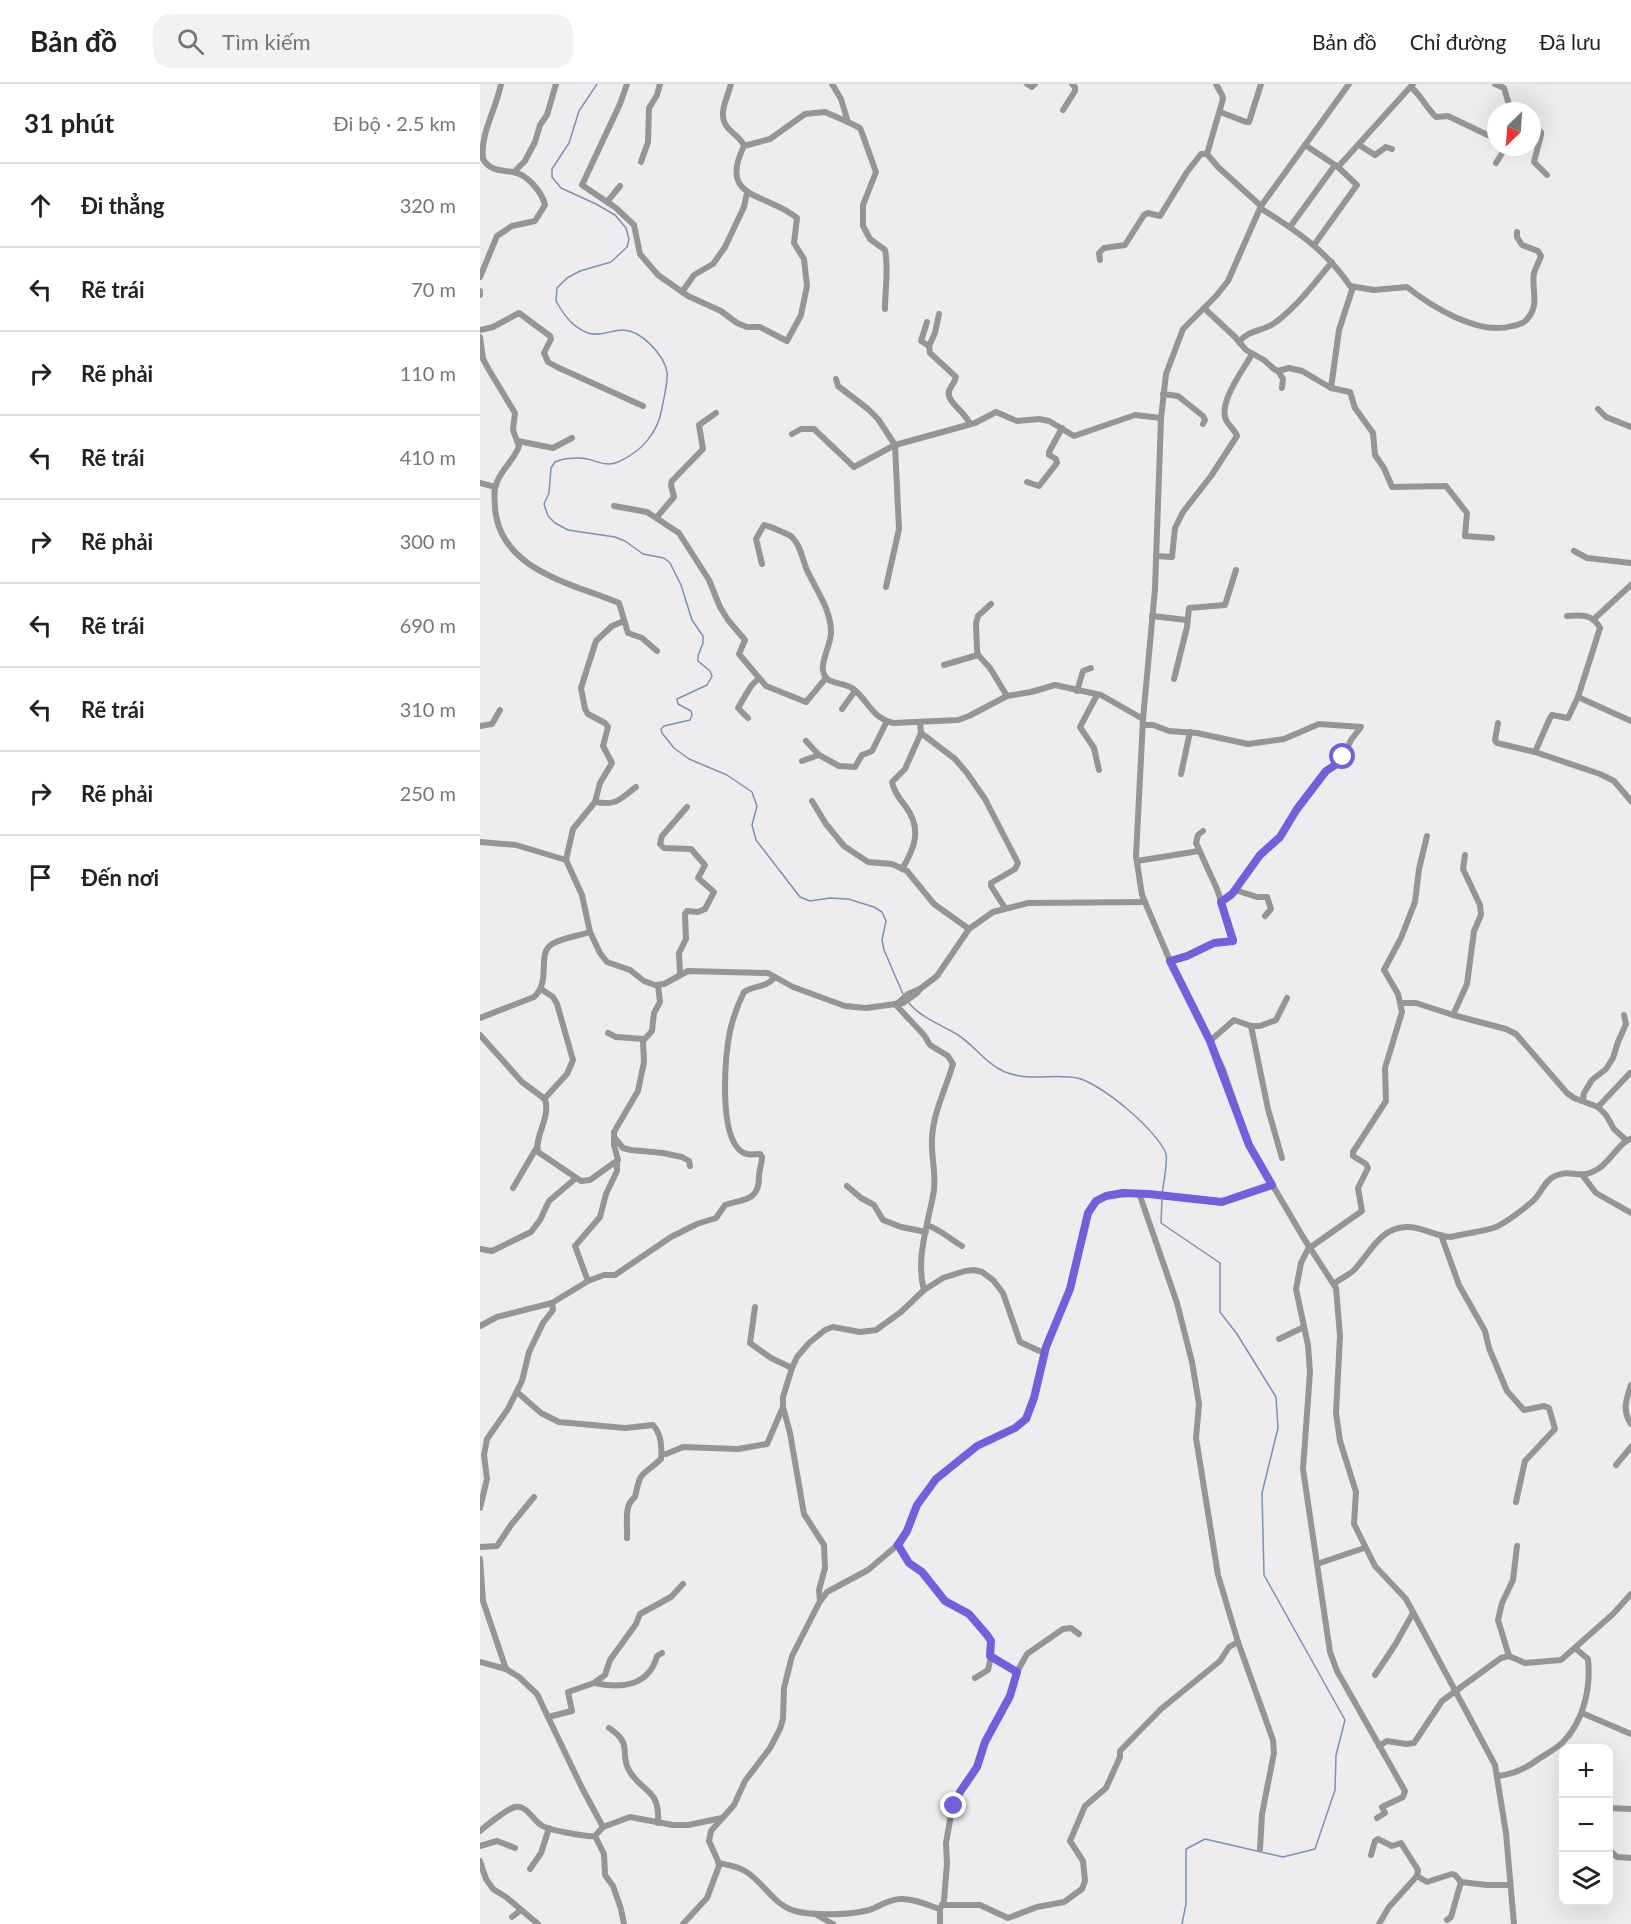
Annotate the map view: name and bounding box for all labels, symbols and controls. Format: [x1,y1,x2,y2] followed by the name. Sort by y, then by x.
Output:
[153,14,573,68] search box
[30,24,117,58] text: Bản đồ
[174,25,207,58] icon: search
[222,28,311,55] text: Tìm kiếm
[1312,29,1377,54] text: Bản đồ
[1410,29,1506,54] text: Chỉ đường
[1539,29,1601,54] text: Đã lưu
[1487,102,1541,156] north arrow
[24,107,114,139] text: 31 phút
[333,111,456,135] text: Đi bộ · 2.5 km
[24,189,57,222] icon: ahead
[81,192,164,219] text: Đi thẳng
[400,193,456,217] text: 320 m
[24,273,57,306] icon: left
[81,276,145,303] text: Rẽ trái
[411,277,456,301] text: 70 m
[24,357,57,390] icon: right
[81,360,153,387] text: Rẽ phải
[400,361,456,385] text: 110 m
[24,441,57,474] icon: left
[81,444,145,471] text: Rẽ trái
[400,445,456,469] text: 410 m
[24,525,57,558] icon: right
[81,528,153,555] text: Rẽ phải
[400,529,456,553] text: 300 m
[24,609,57,642] icon: left
[81,612,145,639] text: Rẽ trái
[400,613,456,637] text: 690 m
[24,693,57,726] icon: left
[81,696,145,723] text: Rẽ trái
[400,697,456,721] text: 310 m
[1329,743,1355,769] route start
[24,777,57,810] icon: right
[81,780,153,807] text: Rẽ phải
[400,781,456,805] text: 250 m
[24,861,57,894] icon: arrive
[81,864,159,891] text: Đến nơi
[1559,1744,1613,1906] map controls
[1559,1744,1613,1798] button: +
[940,1792,966,1818] route end
[1559,1798,1613,1852] button: −
[1559,1852,1613,1906] button: layers

